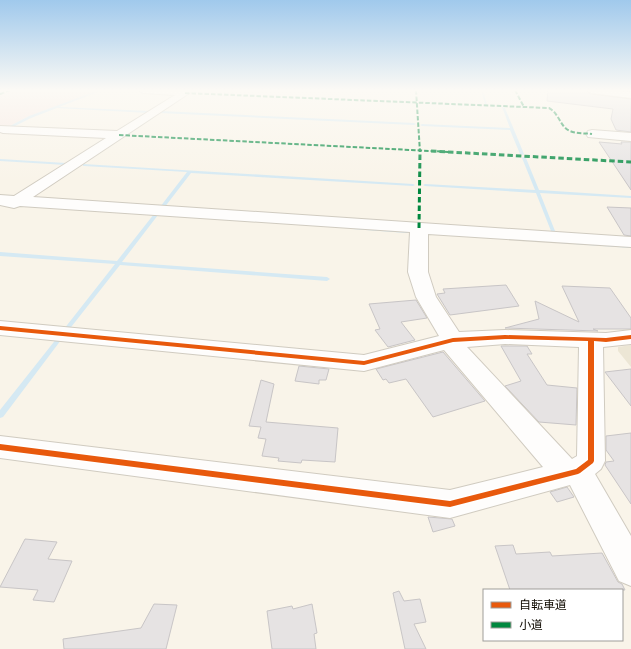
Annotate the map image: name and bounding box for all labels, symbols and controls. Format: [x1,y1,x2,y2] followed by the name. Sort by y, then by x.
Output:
[483,589,623,641] legend
[519,597,567,611] text: 自転車道
[519,617,543,631] text: 小道

